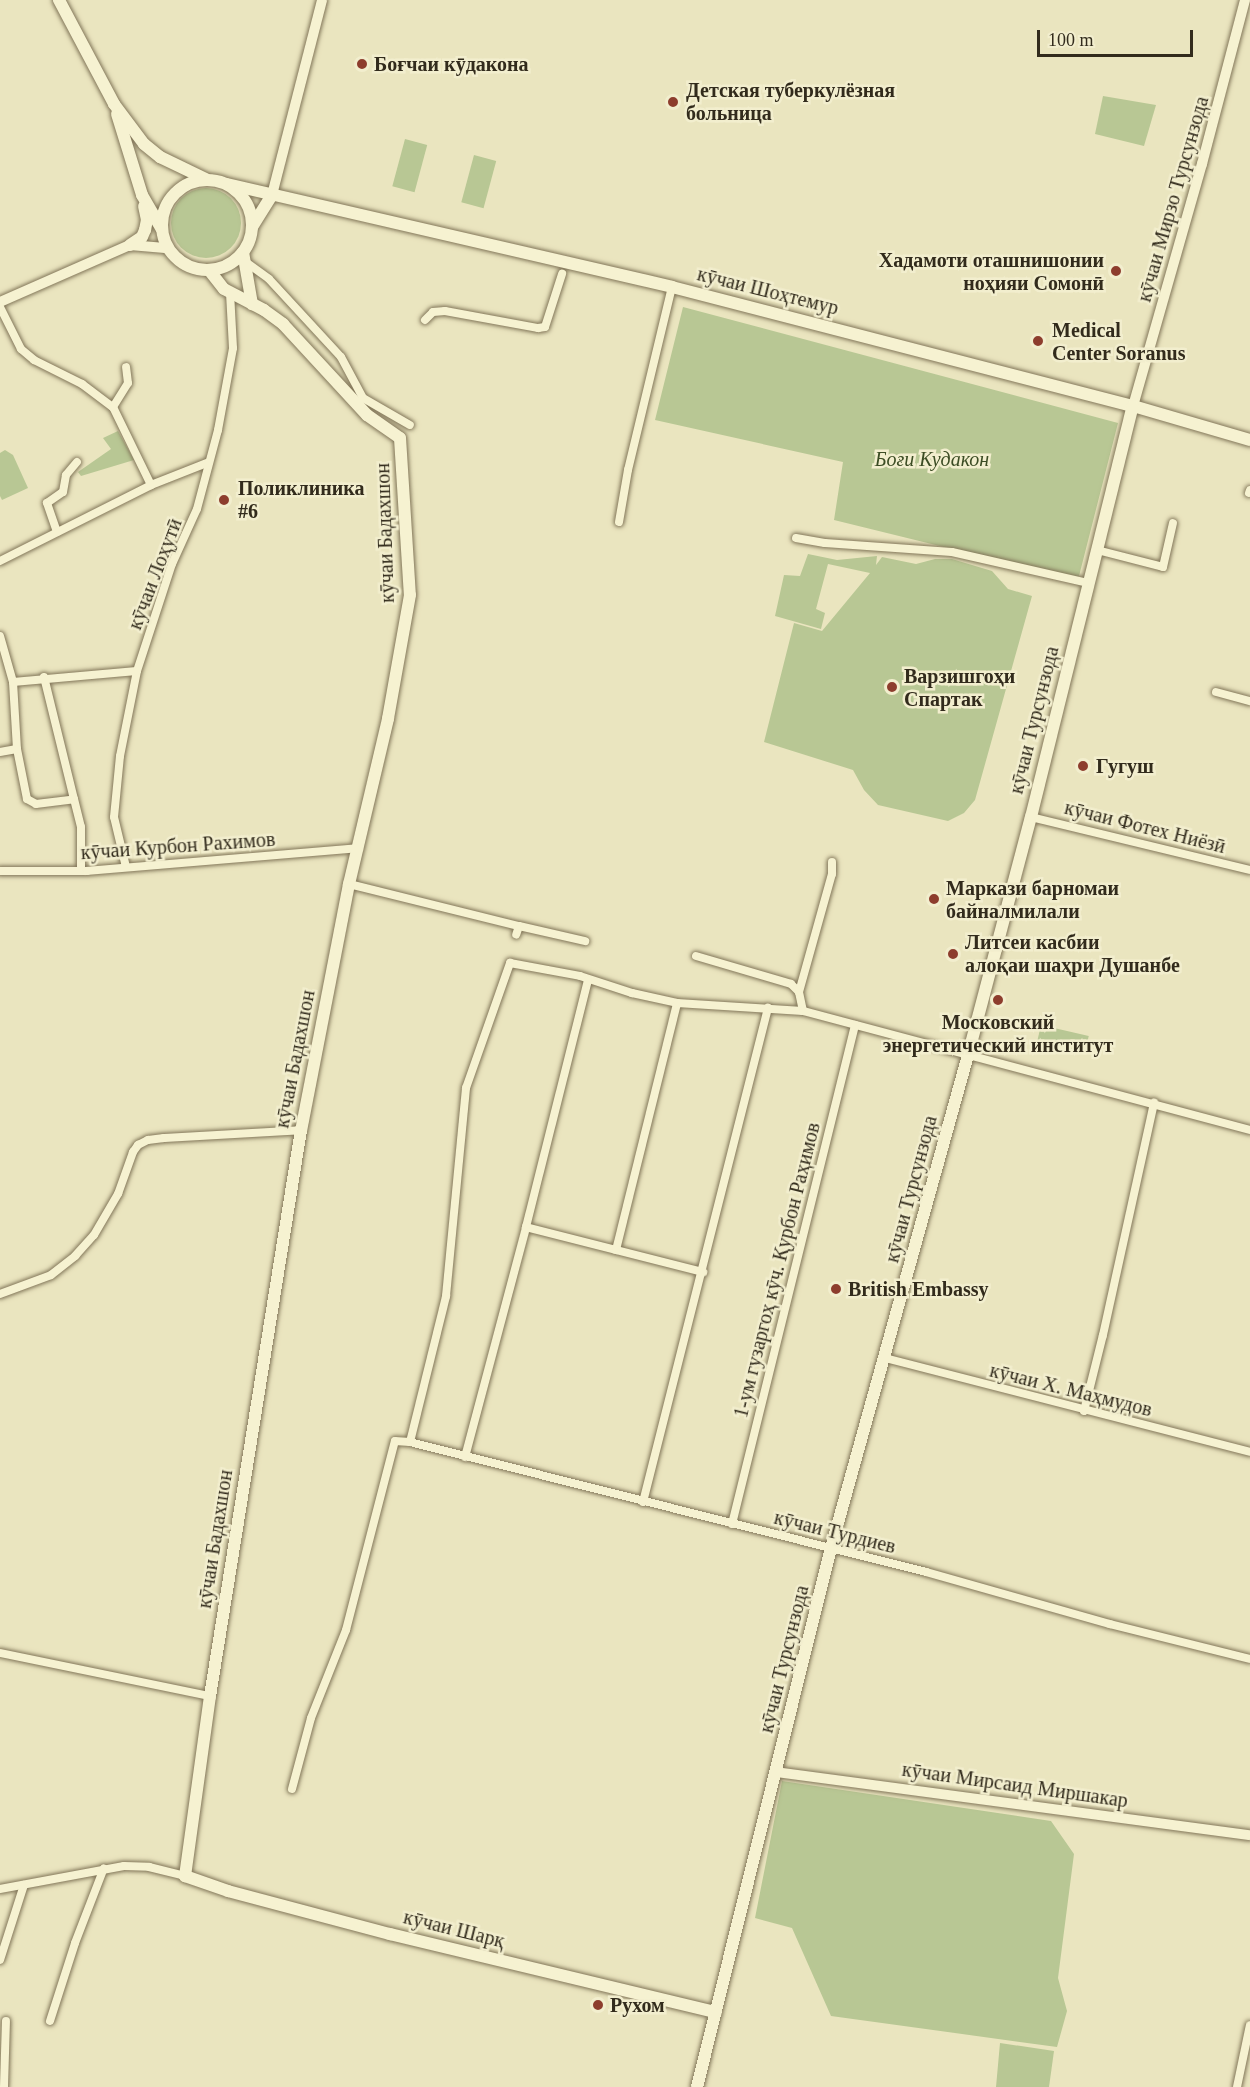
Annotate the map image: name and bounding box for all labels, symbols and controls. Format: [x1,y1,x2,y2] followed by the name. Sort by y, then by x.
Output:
[1040,18,1196,56] scale bar
[1048,30,1094,50] text: 100 m
[374,52,529,76] place label: Боғчаи кӯдакона
[355,57,369,71] marker: Боғчаи кӯдакона
[686,78,895,125] place label: Детская туберкулёзная больница
[664,93,682,111] marker: Детская туберкулёзная больница
[1132,93,1214,305] street label: кӯчаи Мирзо Турсунзода
[879,248,1104,295] place label: Хадамоти оташнишонии ноҳияи Сомонӣ
[695,262,841,320] street label: кӯчаи Шоҳтемур
[1109,264,1123,278] marker: Хадамоти оташнишонии ноҳияи Сомонӣ
[1052,318,1186,365] place label: Medical Center Soranus
[1029,332,1047,350] marker: Medical Center Soranus
[875,447,989,471] park label: Боғи Кудакон
[371,463,399,603] street label: кӯчаи Бадахшон
[238,476,365,523] place label: Поликлиника #6
[215,491,233,509] marker: Поликлиника #6
[123,515,187,633] street label: кӯчаи Лоҳутӣ
[1004,644,1064,796] street label: кӯчаи Турсунзода
[904,664,1015,711] place label: Варзишгоҳи Спартак
[885,680,899,694] marker: Варзишгоҳи Спартак
[1096,754,1154,778] place label: Гугуш
[1074,757,1092,775] marker: Гугуш
[1062,795,1228,859] street label: кӯчаи Фотех Ниёзӣ
[80,827,276,865] street label: кӯчаи Курбон Рахимов
[946,876,1119,923] place label: Маркази барномаи байналмилали
[927,892,941,906] marker: Маркази барномаи байналмилали
[965,930,1180,977] place label: Литсеи касбии алоқаи шаҳри Душанбе
[946,947,960,961] marker: Литсеи касбии алоқаи шаҳри Душанбе
[270,988,320,1130] street label: кӯчаи Бадахшон
[991,993,1005,1007] marker: Московский энергетический институт
[883,1010,1113,1057] place label: Московский энергетический институт
[880,1113,942,1265] street label: кӯчаи Турсунзода
[729,1120,825,1420] street label: 1-ум гузаргоҳ кӯч. Қурбон Раҳимов
[848,1277,989,1301] place label: British Embassy
[829,1282,843,1296] marker: British Embassy
[987,1358,1155,1422] street label: кӯчаи Х. Маҳмудов
[192,1468,238,1610] street label: кӯчаи Бадахшон
[772,1505,898,1559] street label: кӯчаи Турдиев
[754,1583,814,1735] street label: кӯчаи Турсунзода
[901,1757,1129,1813] street label: кӯчаи Мирсаид Миршакар
[401,1905,507,1953] street label: кӯчаи Шарқ
[610,1993,665,2017] place label: Рухом
[591,1998,605,2012] marker: Рухом

